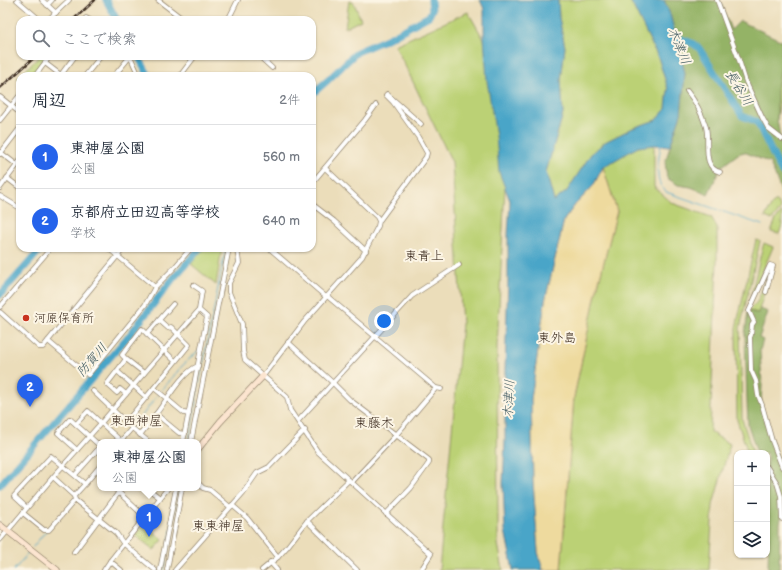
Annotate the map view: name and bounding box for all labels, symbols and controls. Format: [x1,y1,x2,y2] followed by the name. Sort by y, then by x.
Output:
[16,16,316,60] search box
[664,25,694,67] water label: 木津川
[30,27,52,49] icon: search
[62,30,137,49] text: ここで検索
[722,67,756,109] water label: 長谷川
[32,91,66,111] text: 周辺
[279,92,300,108] text: 2件
[70,139,145,158] text: 東神屋公園
[42,149,48,165] text: 1
[263,149,300,165] text: 560 m
[70,161,96,177] text: 公園
[70,203,220,222] text: 京都府立田辺高等学校
[41,213,49,229] text: 2
[262,213,300,229] text: 640 m
[70,225,96,241] text: 学校
[404,248,444,264] district label: 東青上
[34,311,94,326] place label: 河原保育所
[374,311,394,331] your location
[21,313,31,323] marker: 河原保育所
[537,330,577,346] district label: 東外島
[73,340,111,380] water label: 防賀川
[17,374,43,407] pin: 2
[500,379,518,419] water label: 木津川
[110,413,162,429] district label: 東西神屋
[354,415,394,431] district label: 東藤木
[97,439,201,491] popup
[111,448,187,467] text: 東神屋公園
[734,450,770,558] map controls
[734,450,770,486] button: +
[111,470,138,486] text: 公園
[734,486,770,522] button: −
[136,504,162,537] pin: 1
[192,518,244,534] district label: 東東神屋
[734,522,770,558] button: layers

